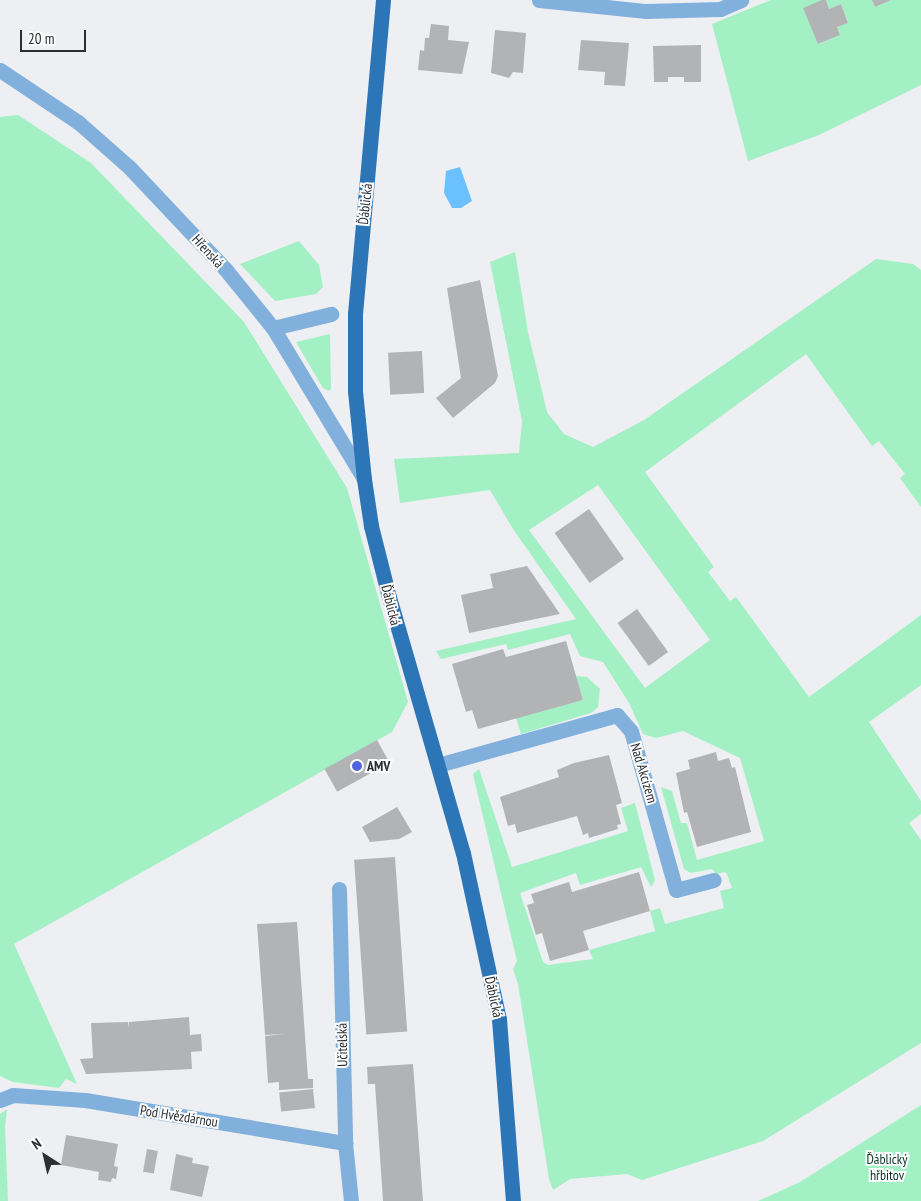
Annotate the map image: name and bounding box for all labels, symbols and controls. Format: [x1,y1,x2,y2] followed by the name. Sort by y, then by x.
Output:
[22,20,89,52] scale bar
[28,29,54,48] text: 20 m
[354,183,376,225] street label: Ďáblická
[189,231,227,271] street label: Hřenská
[378,583,404,627] street label: Ďáblická
[627,741,661,805] street label: Nad Akcízem
[367,758,390,774] place label: AMV
[351,760,363,772] marker: AMV
[481,975,507,1019] street label: Ďáblická
[333,1023,351,1067] street label: Učitelská
[139,1102,219,1130] street label: Pod Hvězdárnou
[20,1131,70,1181] north arrow
[28,1134,45,1153] text: N
[866,1151,908,1184] park label: Ďáblický hřbitov

